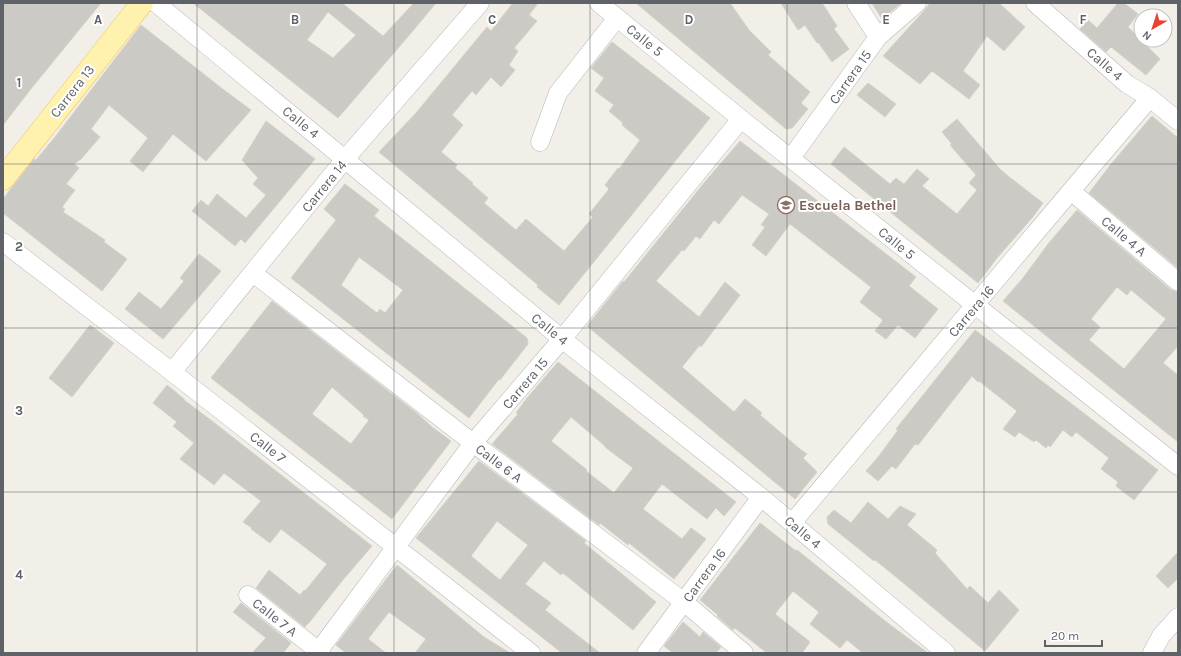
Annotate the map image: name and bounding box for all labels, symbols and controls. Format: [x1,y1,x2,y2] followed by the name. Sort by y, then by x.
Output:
[1133,8,1173,48] north arrow
[94,12,102,27] text: A
[291,12,299,27] text: B
[488,12,496,27] text: C
[685,12,694,27] text: D
[882,12,890,27] text: E
[1079,12,1087,27] text: F
[623,20,667,60] street label: Calle 5
[1140,28,1154,43] text: N
[1083,44,1126,85] street label: Calle 4
[826,47,875,108] street label: Carrera 15
[46,61,98,121] street label: Carrera 13
[17,75,21,90] text: 1
[279,102,323,142] street label: Calle 4
[298,157,351,216] street label: Carrera 14
[776,195,796,215] school or university icon: Escuela Bethel
[799,197,897,214] place label: Escuela Bethel
[1098,213,1150,260] street label: Calle 4 A
[875,223,919,263] street label: Calle 5
[15,239,23,254] text: 2
[945,282,998,341] street label: Carrera 16
[528,309,572,349] street label: Calle 4
[499,354,552,413] street label: Carrera 15
[15,403,23,418] text: 3
[246,428,289,467] street label: Calle 7
[472,440,525,486] street label: Calle 6 A
[781,512,825,553] street label: Calle 4
[679,545,730,606] street label: Carrera 16
[15,567,23,582] text: 4
[249,595,301,640] street label: Calle 7 A
[1045,622,1102,648] scale bar
[1051,629,1079,643] text: 20 m

